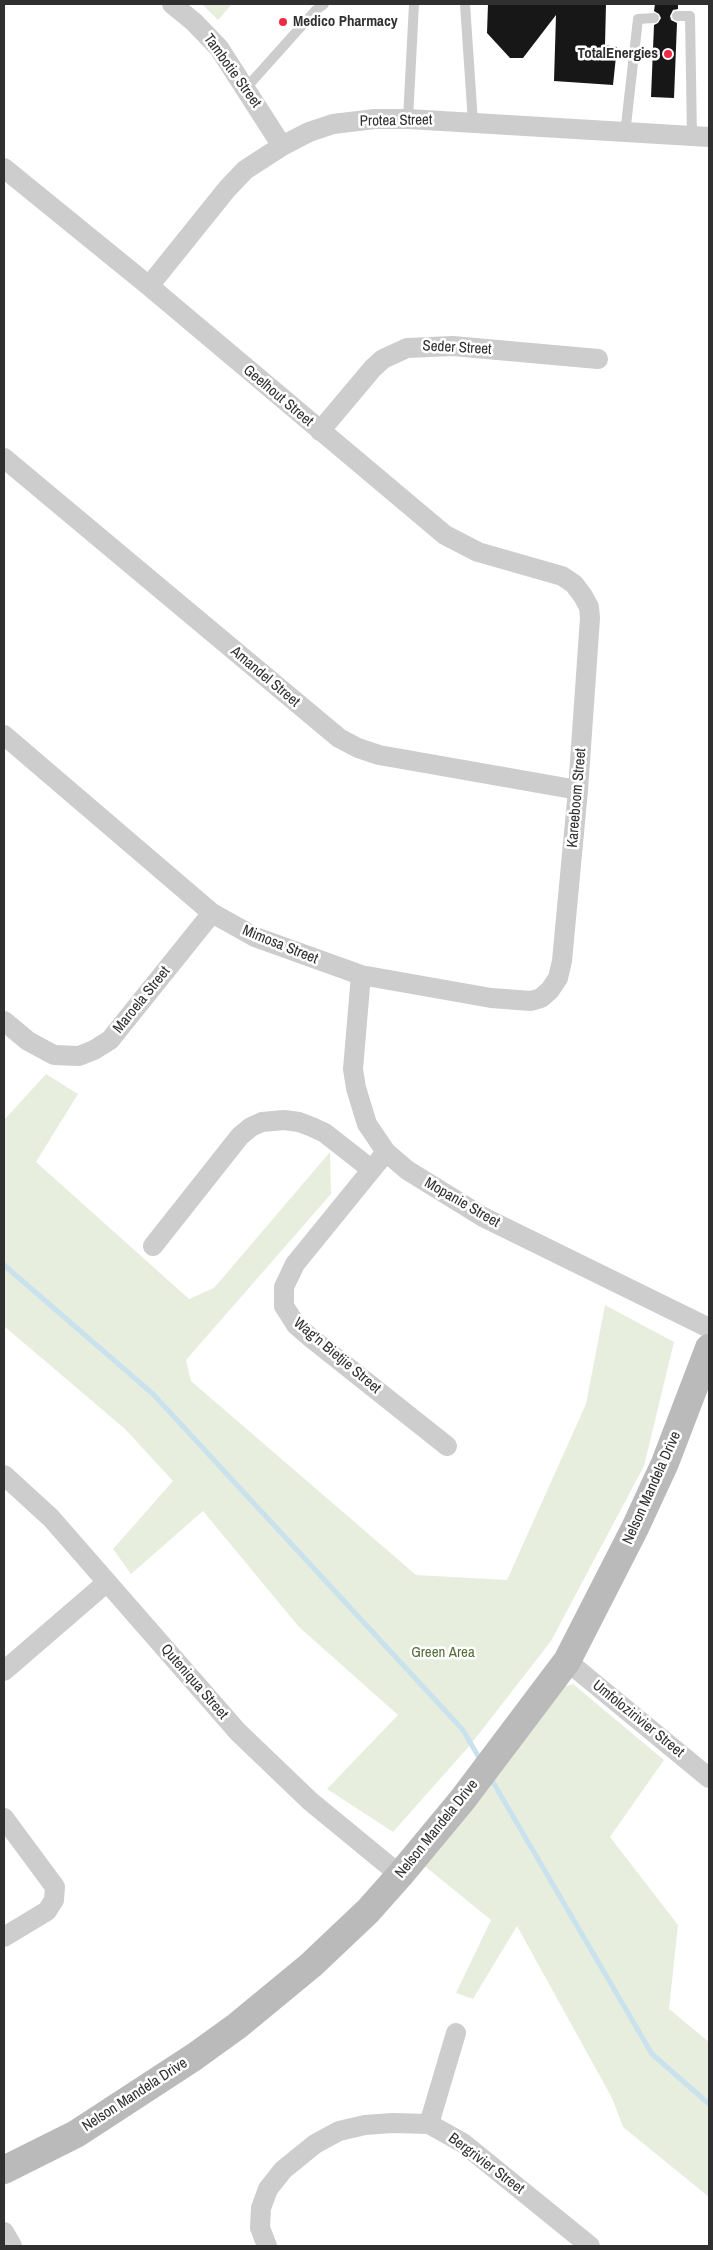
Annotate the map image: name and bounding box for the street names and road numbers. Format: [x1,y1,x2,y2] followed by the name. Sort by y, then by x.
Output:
[199,30,265,112] street label: Tambotie Street
[360,111,432,131] street label: Protea Street
[422,337,492,359] street label: Seder Street
[239,361,317,431] street label: Geelhout Street
[227,643,303,711] street label: Amandel Street
[564,747,590,849] street label: Kareeboom Street
[240,922,320,968] street label: Mimosa Street
[110,963,174,1037] street label: Maroela Street
[421,1174,503,1232] street label: Mopanie Street
[290,1314,384,1398] street label: Wag'n Bietjie Street
[619,1429,685,1547] street label: Nelson Mandela Drive
[156,1641,232,1723] street label: Quteniqua Street
[589,1677,687,1761] street label: Umfolozirivier Street
[392,1776,482,1882] street label: Nelson Mandela Drive
[79,2054,191,2136] street label: Nelson Mandela Drive
[445,2130,527,2198] street label: Bergrivier Street

